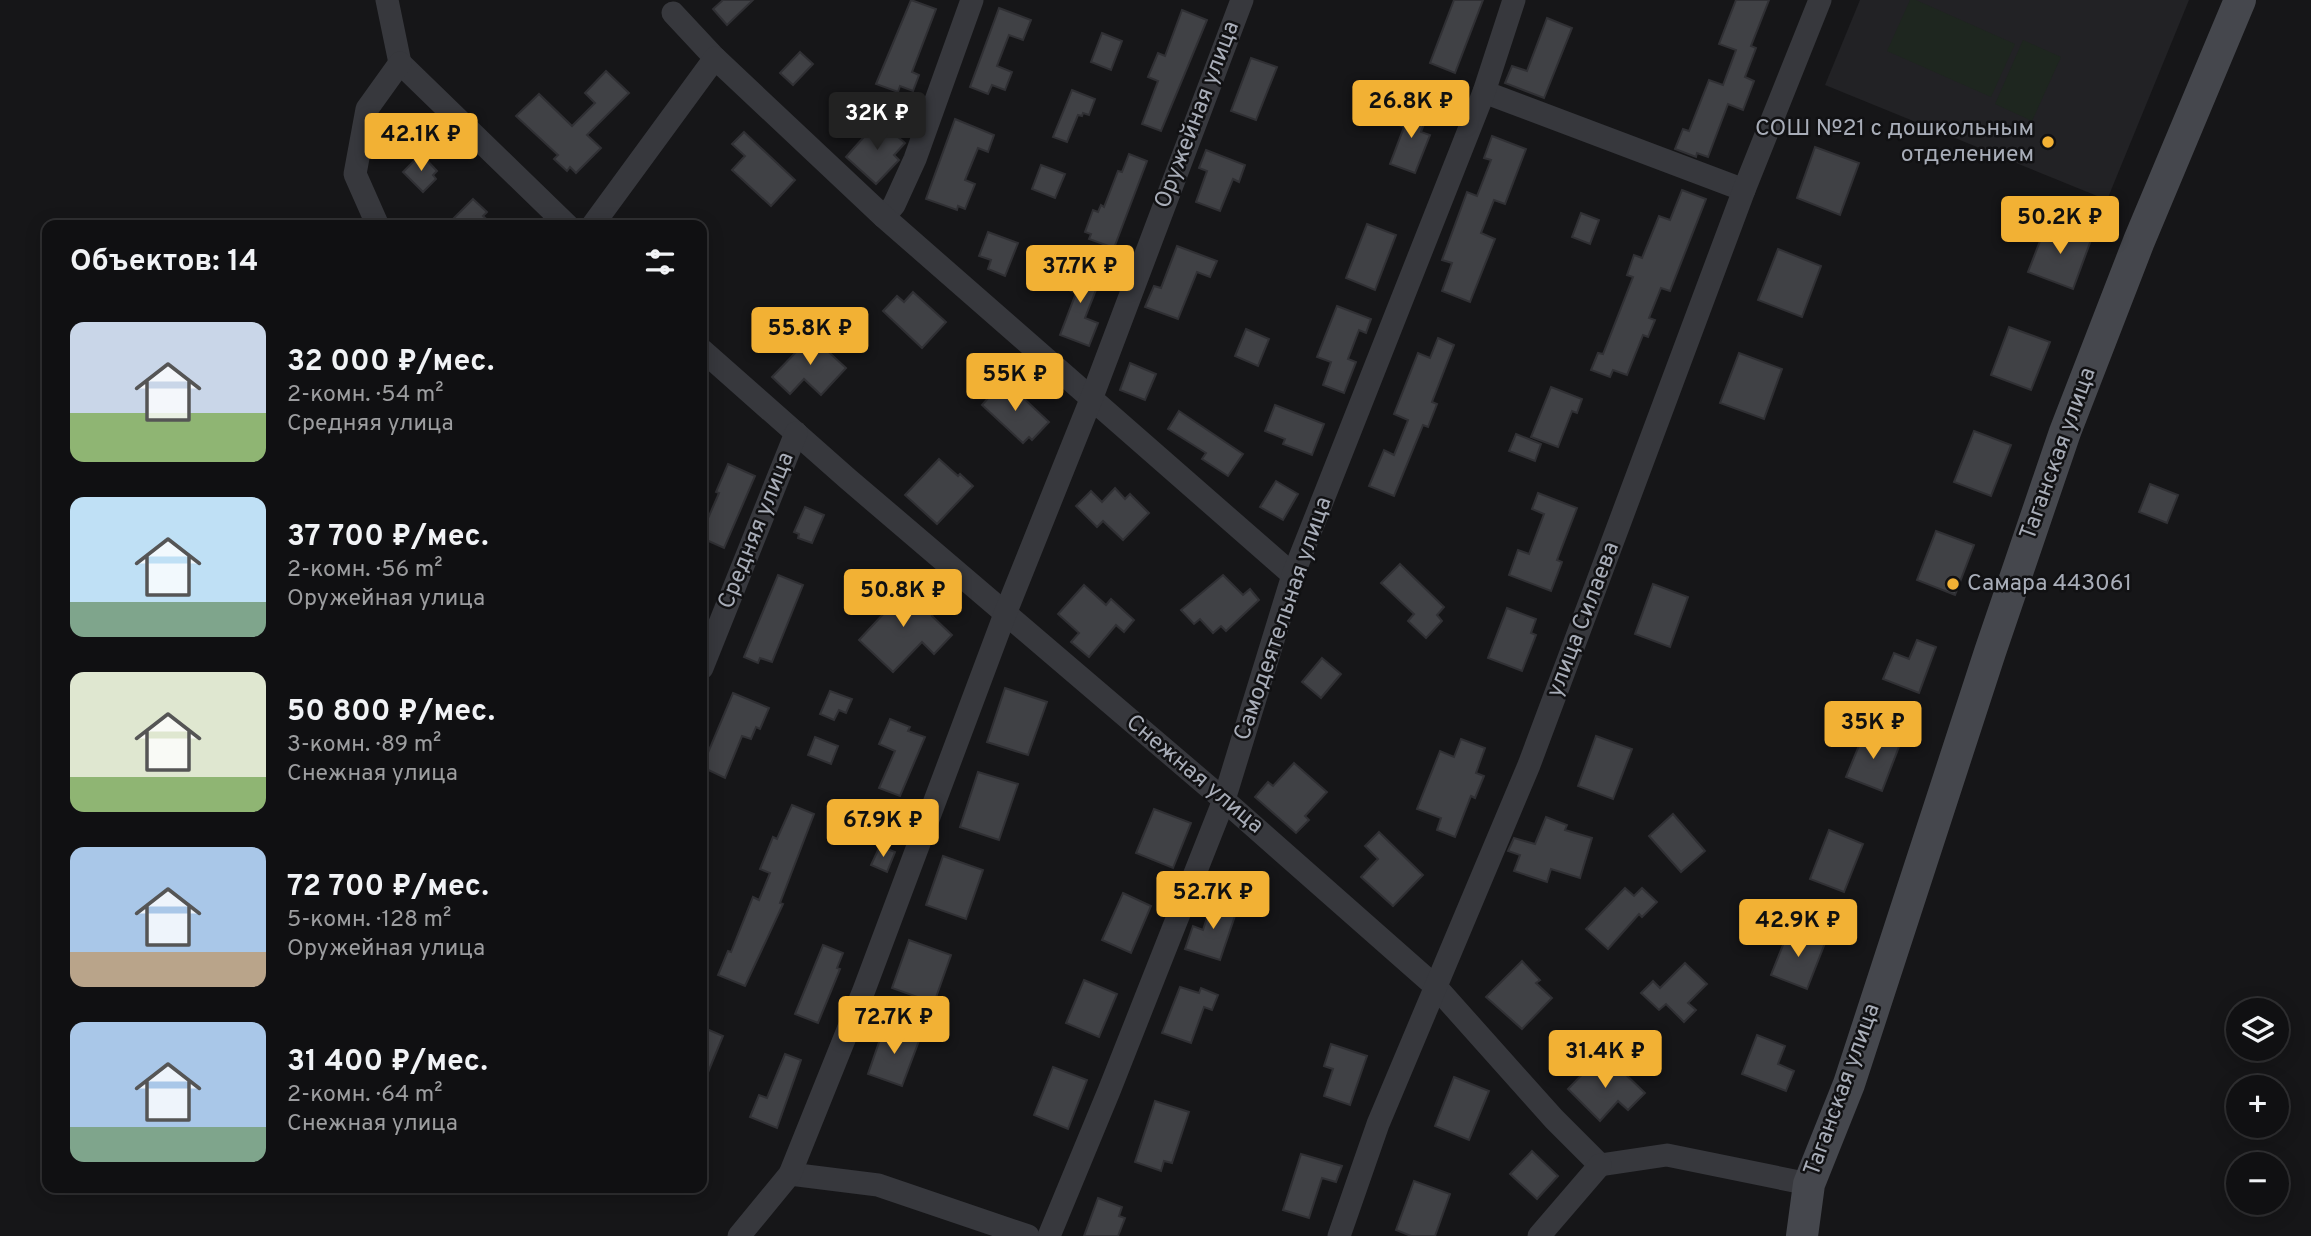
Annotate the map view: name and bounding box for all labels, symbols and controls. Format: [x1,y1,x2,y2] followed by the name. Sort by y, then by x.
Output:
[1149,17,1247,213] street label: Оружейная улица
[1346,80,1476,140] pin: 26.8K ₽
[1368,88,1454,117] text: 26.8K ₽
[828,92,926,152] pin: 32K ₽
[845,100,909,129] text: 32K ₽
[356,114,486,173] pin: 42.1K ₽
[1755,115,2034,170] place label: СОШ №21 с дошкольным отделением
[381,121,461,150] text: 42.1K ₽
[2040,134,2056,150] marker: СОШ №21 с дошкольным отделением
[1995,196,2125,256] pin: 50.2K ₽
[2017,204,2103,233] text: 50.2K ₽
[641,243,679,281] icon: filters
[70,244,258,281] text: Объектов: 14
[1015,246,1145,305] pin: 37.7K ₽
[1042,253,1118,282] text: 37.7K ₽
[745,308,875,367] pin: 55.8K ₽
[767,315,853,344] text: 55.8K ₽
[287,344,494,381] text: 32 000 ₽/мес.
[126,350,210,434] icon: home
[966,354,1064,413] pin: 55K ₽
[982,361,1048,390] text: 55K ₽
[2014,364,2104,544] street label: Таганская улица
[287,381,443,410] text: 2-комн. · 54 m²
[287,410,454,439] text: Средняя улица
[712,448,802,614] street label: Средняя улица
[1229,493,1339,745] street label: Самодеятельная улица
[287,519,489,556] text: 37 700 ₽/мес.
[126,525,210,609] icon: home
[1541,538,1627,702] street label: улица Силаева
[287,556,442,585] text: 2-комн. · 56 m²
[838,570,968,629] pin: 50.8K ₽
[1967,570,2132,599] place label: Самара 443061
[1945,576,1961,592] marker: Самара 443061
[860,577,946,606] text: 50.8K ₽
[287,585,485,614] text: Оружейная улица
[287,694,495,731] text: 50 800 ₽/мес.
[126,700,210,784] icon: home
[1824,702,1922,761] pin: 35K ₽
[1119,709,1269,841] street label: Снежная улица
[1841,709,1906,738] text: 35K ₽
[287,731,441,760] text: 3-комн. · 89 m²
[287,760,458,789] text: Снежная улица
[818,800,948,859] pin: 67.9K ₽
[843,807,923,836] text: 67.9K ₽
[287,869,489,906] text: 72 700 ₽/мес.
[1148,872,1278,931] pin: 52.7K ₽
[126,875,210,959] icon: home
[1172,879,1254,908] text: 52.7K ₽
[1733,900,1863,959] pin: 42.9K ₽
[287,906,451,935] text: 5-комн. · 128 m²
[1755,907,1841,936] text: 42.9K ₽
[287,935,485,964] text: Оружейная улица
[829,996,959,1056] pin: 72.7K ₽
[2226,998,2289,1215] map controls
[2226,998,2289,1061] button: layers
[1798,1000,1888,1180] street label: Таганская улица
[854,1004,934,1033] text: 72.7K ₽
[1540,1030,1670,1090] pin: 31.4K ₽
[1565,1038,1645,1067] text: 31.4K ₽
[287,1044,488,1081] text: 31 400 ₽/мес.
[126,1050,210,1134] icon: home
[2226,1075,2289,1138] button: +
[287,1081,442,1110] text: 2-комн. · 64 m²
[287,1110,458,1139] text: Снежная улица
[2226,1152,2289,1215] button: −

